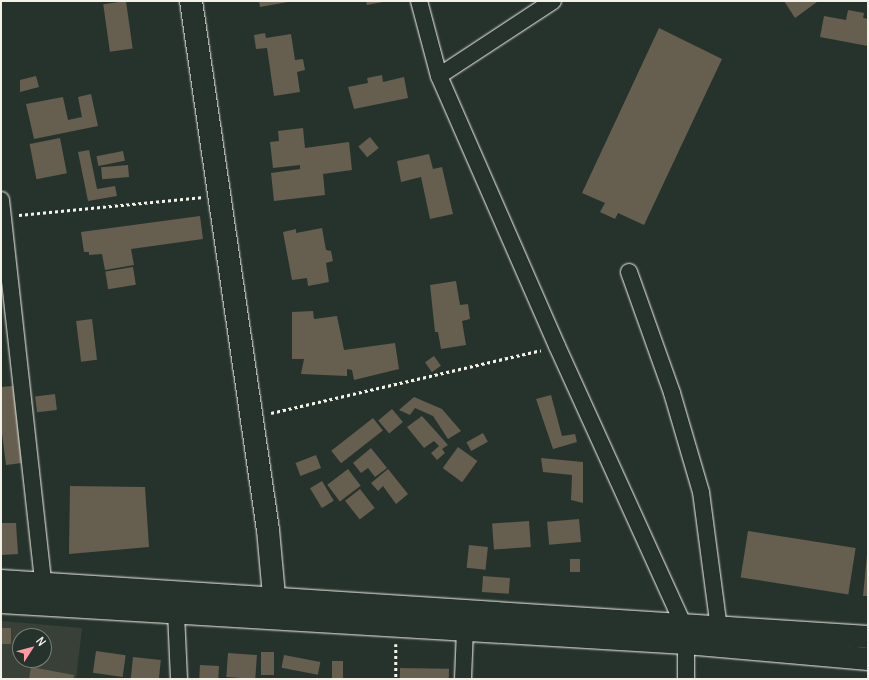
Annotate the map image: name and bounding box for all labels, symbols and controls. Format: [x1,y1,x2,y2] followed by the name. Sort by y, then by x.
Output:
[12,628,52,668] north arrow
[33,634,49,649] text: N

